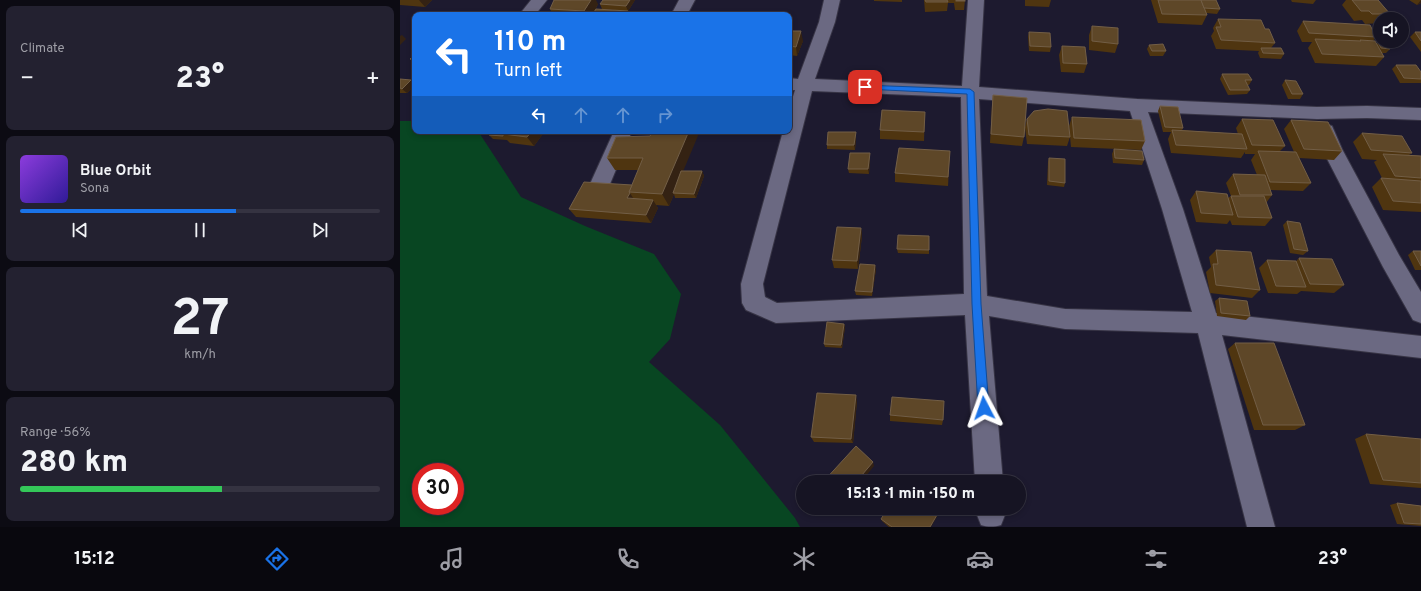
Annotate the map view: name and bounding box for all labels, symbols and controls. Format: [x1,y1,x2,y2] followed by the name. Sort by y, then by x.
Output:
[1373,12,1409,48] map controls
[1373,12,1409,48] button: sound
[494,25,566,61] text: 110 m
[428,28,480,80] icon: left
[20,41,65,57] text: Climate
[494,60,562,83] text: Turn left
[176,61,224,98] text: 23°
[20,66,34,93] text: −
[366,66,380,93] text: +
[848,70,882,104] pin
[854,76,876,98] icon: arrive
[528,104,550,126] icon: left
[570,104,592,126] icon: ahead
[612,104,634,126] icon: ahead
[654,104,676,126] icon: right
[80,162,151,181] text: Blue Orbit
[80,181,109,197] text: Sona
[69,219,91,241] icon: previous
[189,219,211,241] icon: pause
[309,219,331,241] icon: next
[170,288,230,354] text: 27
[184,347,216,363] text: km/h
[963,387,1005,429] position arrow
[20,425,91,441] text: Range · 56%
[20,445,128,482] text: 280 km
[412,463,464,515] speed limit sign: 30
[847,485,975,504] text: 15:13 · 1 min · 150 m
[263,545,291,573] icon: directions
[438,545,466,573] icon: music
[614,545,642,573] icon: phone
[790,545,818,573] icon: climate
[966,545,994,573] icon: car
[1142,545,1170,573] icon: filters
[74,548,115,571] text: 15:12
[1318,548,1347,571] text: 23°

